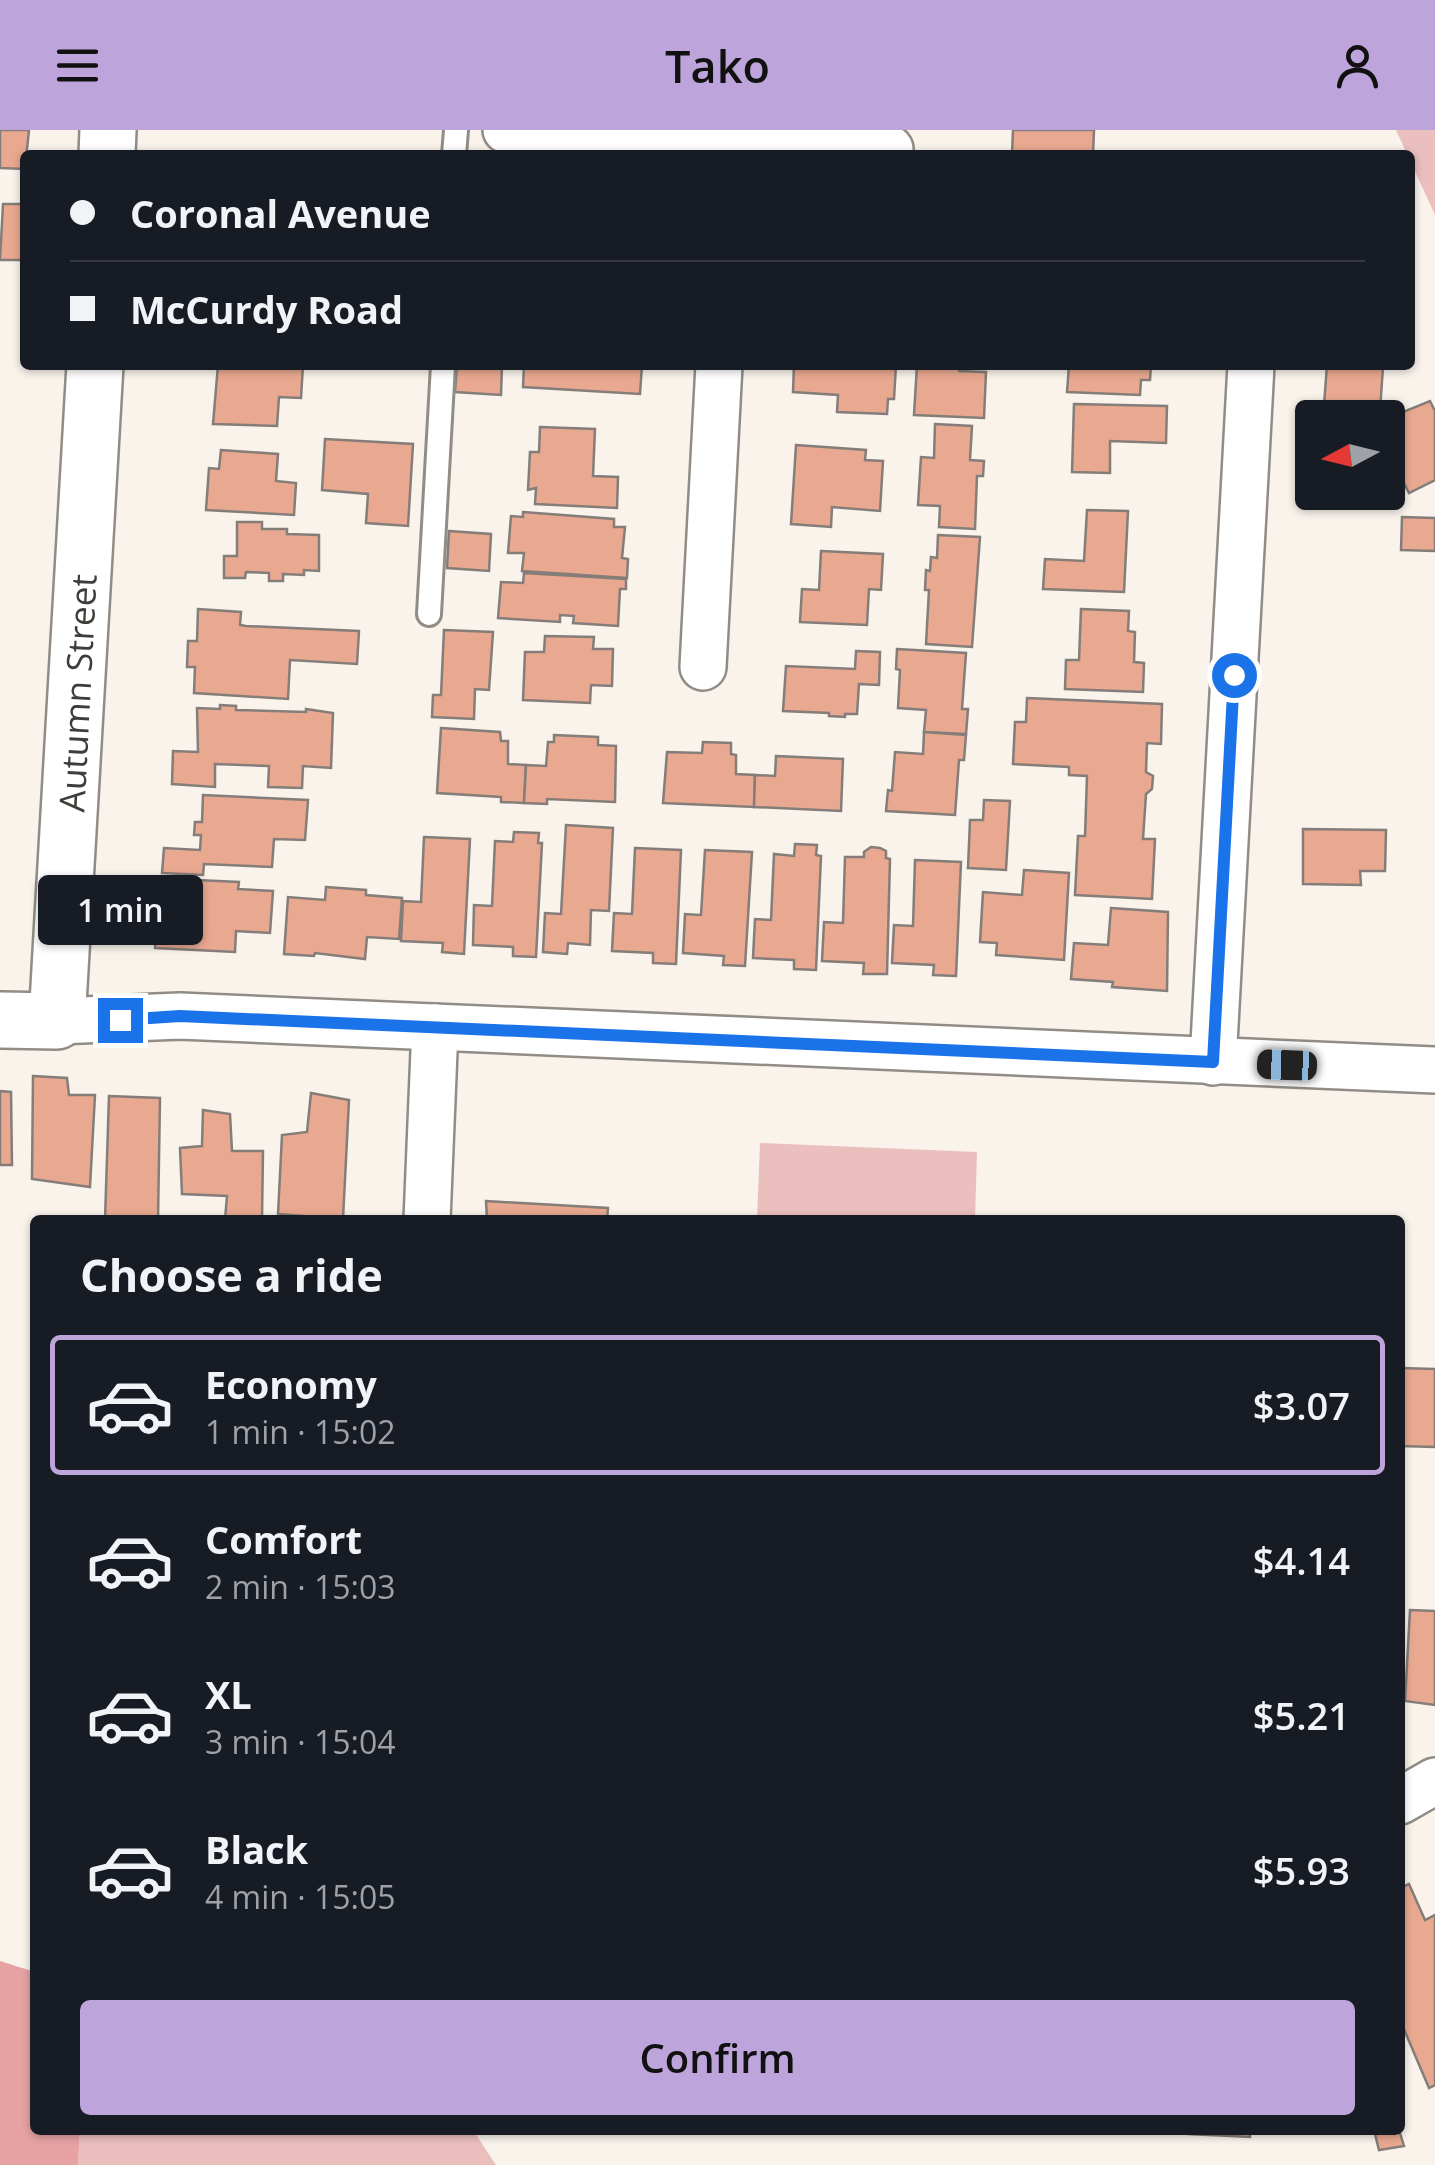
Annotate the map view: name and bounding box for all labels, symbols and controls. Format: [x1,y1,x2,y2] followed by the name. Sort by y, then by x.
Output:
[665,35,770,96] text: Tako
[50,38,105,93] icon: menu
[1330,38,1385,93] icon: person
[130,187,431,239] text: Coronal Avenue
[130,283,403,335] text: McCurdy Road
[1295,400,1405,510] north arrow
[1295,400,1405,510] map controls
[47,573,107,813] street label: Autumn Street
[1212,653,1257,698] route start
[38,875,202,945] callout: 1 min
[77,888,164,931] text: 1 min
[98,998,143,1043] route end
[1256,1049,1318,1081] car
[80,1244,383,1305] text: Choose a ride
[205,1358,377,1410] text: Economy
[85,1360,175,1450] icon: car
[1253,1379,1350,1431] text: $3.07
[205,1410,396,1453] text: 1 min · 15:02
[205,1513,362,1565] text: Comfort
[85,1515,175,1605] icon: car
[1253,1534,1350,1586] text: $4.14
[205,1565,396,1608] text: 2 min · 15:03
[205,1668,252,1720] text: XL
[85,1670,175,1760] icon: car
[1253,1689,1350,1741] text: $5.21
[205,1720,396,1763] text: 3 min · 15:04
[205,1823,308,1875] text: Black
[85,1825,175,1915] icon: car
[1253,1844,1350,1896] text: $5.93
[205,1875,396,1918] text: 4 min · 15:05
[80,2000,1355,2115] button: Confirm

